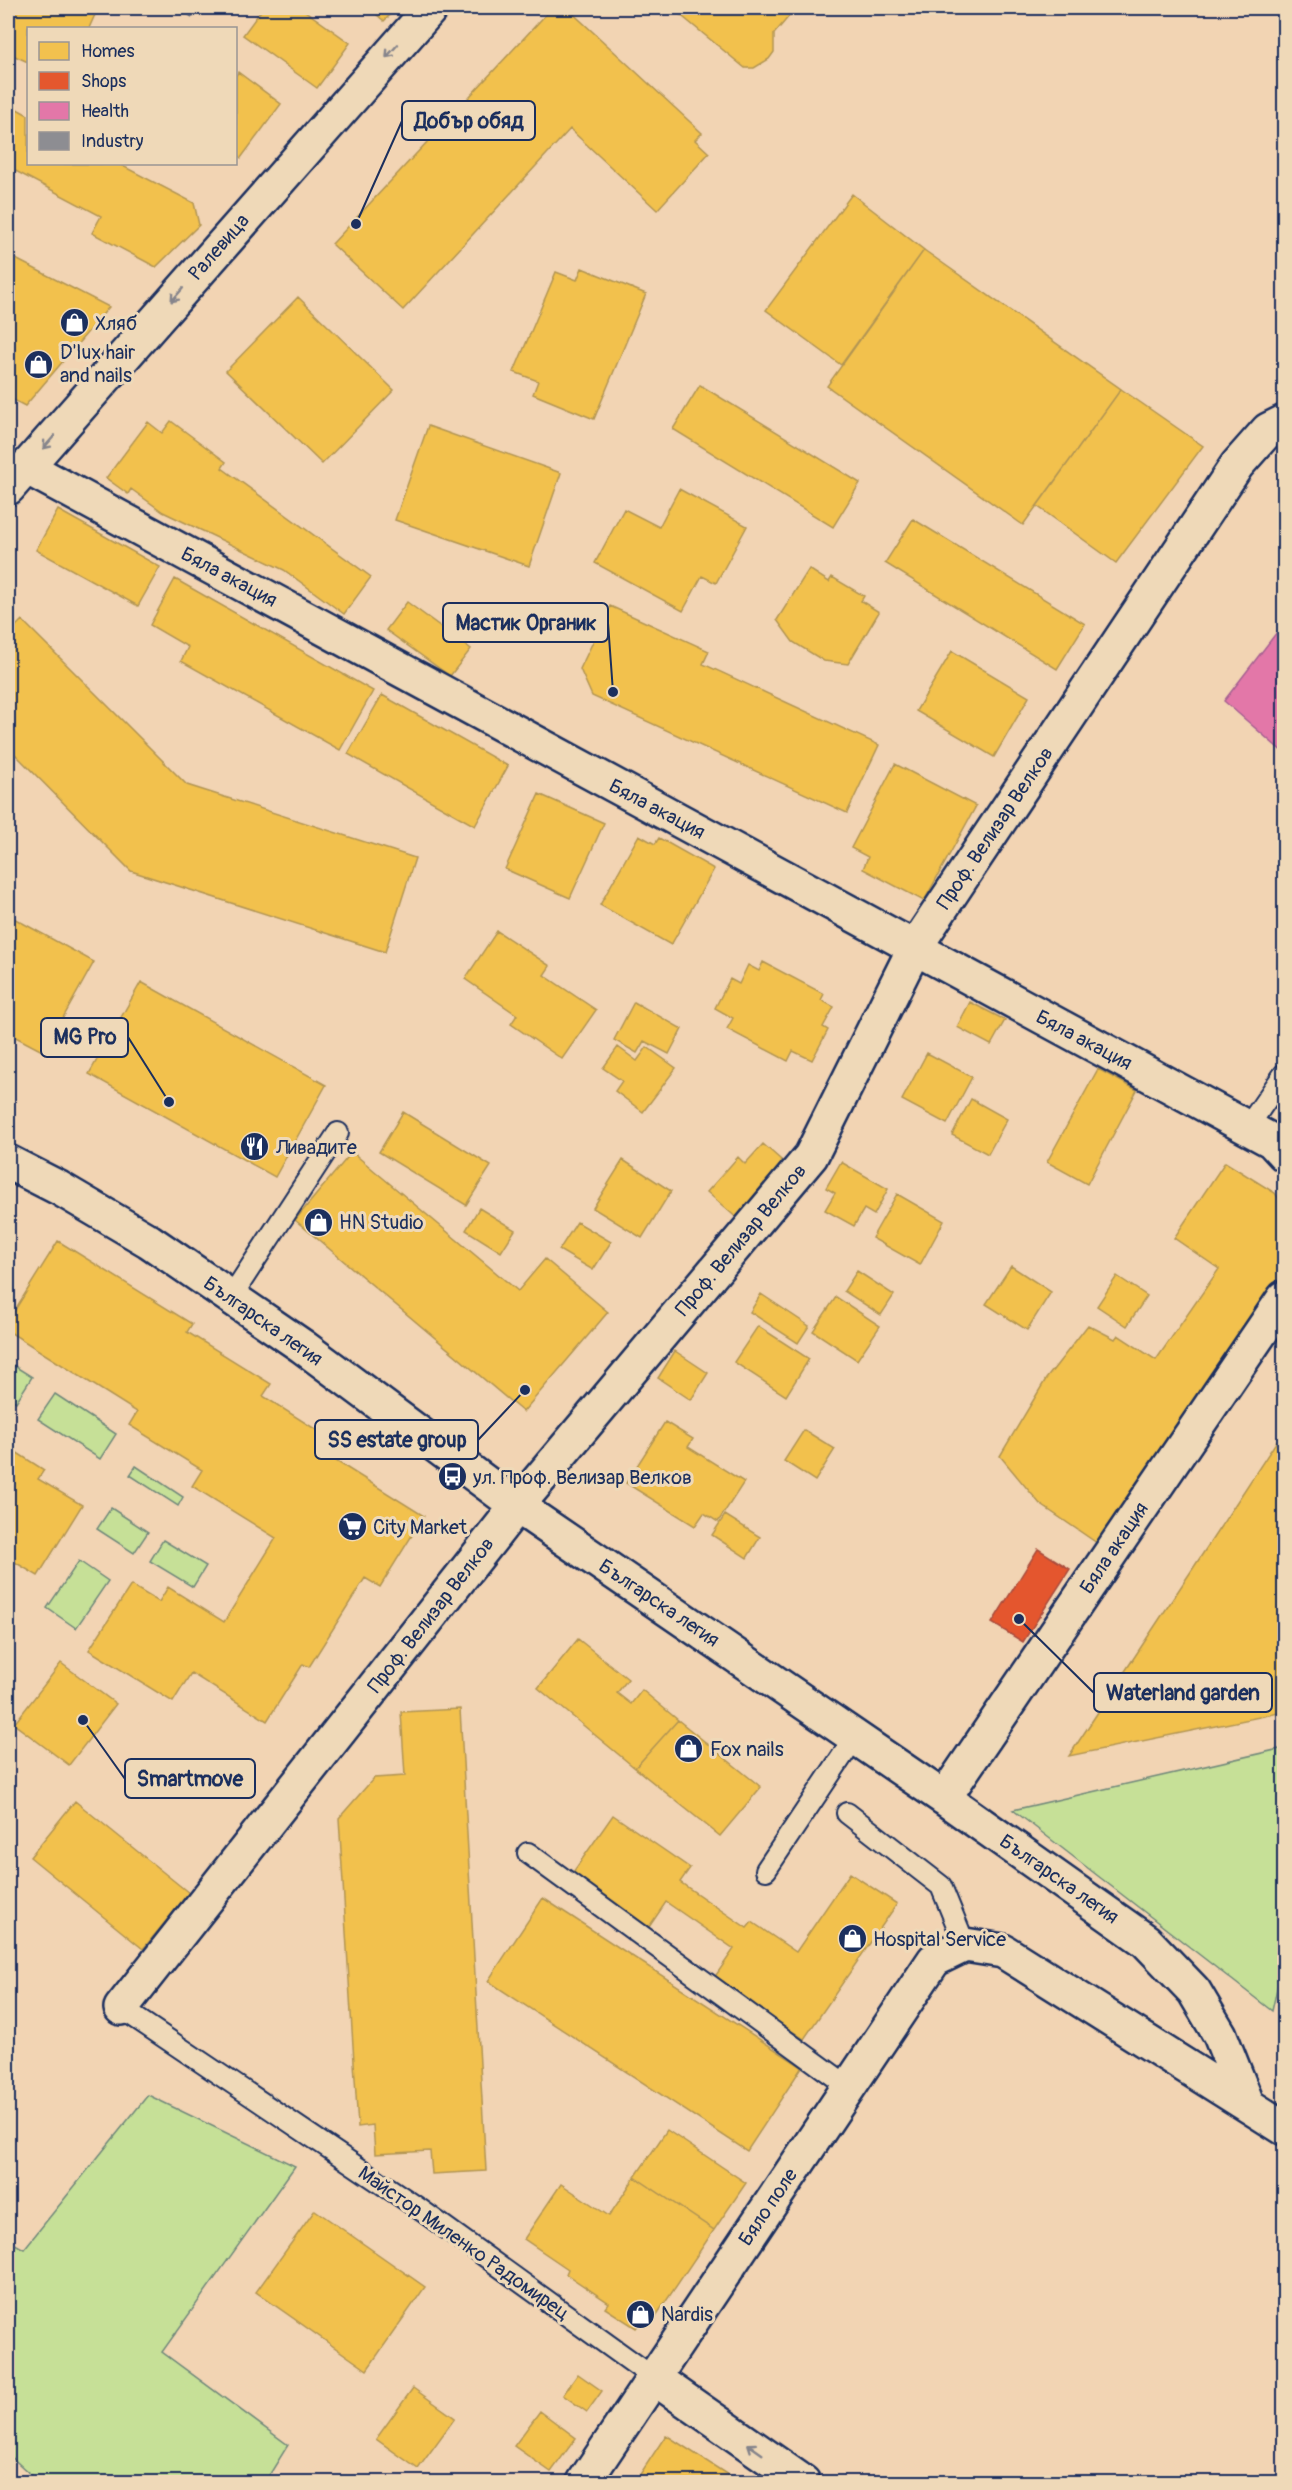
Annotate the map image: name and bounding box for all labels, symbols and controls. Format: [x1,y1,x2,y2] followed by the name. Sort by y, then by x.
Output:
[27,27,237,165] legend
[81,40,134,63] text: Homes
[385,43,399,58] one-way arrow
[81,70,126,93] text: Shops
[81,100,129,123] text: Health
[402,101,535,140] callout: Добър обяд
[412,108,524,135] text: Добър обяд
[81,130,144,153] text: Industry
[183,209,255,285] street label: Ралевица
[170,287,184,302] one-way arrow
[58,307,90,339] shop icon: Хляб
[95,311,137,336] place label: Хляб
[60,340,135,388] place label: D'lux hair and nails
[23,348,55,380] shop icon: D'lux hair and nails
[42,434,56,449] one-way arrow
[177,541,281,613] street label: Бяла акация
[443,603,608,642] callout: Мастик Органик
[455,610,597,637] text: Мастик Органик
[931,742,1059,914] street label: Проф. Велизар Велков
[605,773,709,845] street label: Бяла акация
[1032,1004,1136,1076] street label: Бяла акация
[41,1018,128,1057] callout: MG Pro
[53,1024,117,1051] text: MG Pro
[239,1131,271,1163] restaurant icon: Ливадите
[275,1135,357,1160] place label: Ливадите
[670,1159,812,1321] street label: Проф. Велизар Велков
[302,1206,334,1238] shop icon: HN Studio
[339,1210,424,1235] place label: HN Studio
[198,1271,328,1371] street label: Българска легия
[315,1420,478,1459] callout: SS estate group
[327,1427,467,1454] text: SS estate group
[436,1461,468,1493] bus stop icon: ул. Проф. Велизар Велков
[472,1465,692,1490] place label: ул. Проф. Велизар Велков
[1074,1497,1154,1599] street label: Бяла акация
[336,1511,368,1543] supermarket icon: City Market
[373,1515,468,1540] place label: City Market
[362,1532,500,1698] street label: Проф. Велизар Велков
[594,1553,724,1653] street label: Българска легия
[1094,1673,1272,1712] callout: Waterland garden
[1106,1680,1260,1707] text: Waterland garden
[673,1733,705,1765] shop icon: Fox nails
[710,1737,784,1762] place label: Fox nails
[125,1759,255,1798] callout: Smartmove
[137,1766,244,1793] text: Smartmove
[994,1829,1124,1929] street label: Българска легия
[836,1923,868,1955] shop icon: Hospital Service
[873,1927,1006,1952] place label: Hospital Service
[353,2160,575,2326] street label: Майстор Миленко Радомирец
[733,2163,803,2251] street label: Бяло поле
[624,2298,656,2330] shop icon: Nardis
[661,2302,713,2327] place label: Nardis
[747,2443,763,2455] one-way arrow

